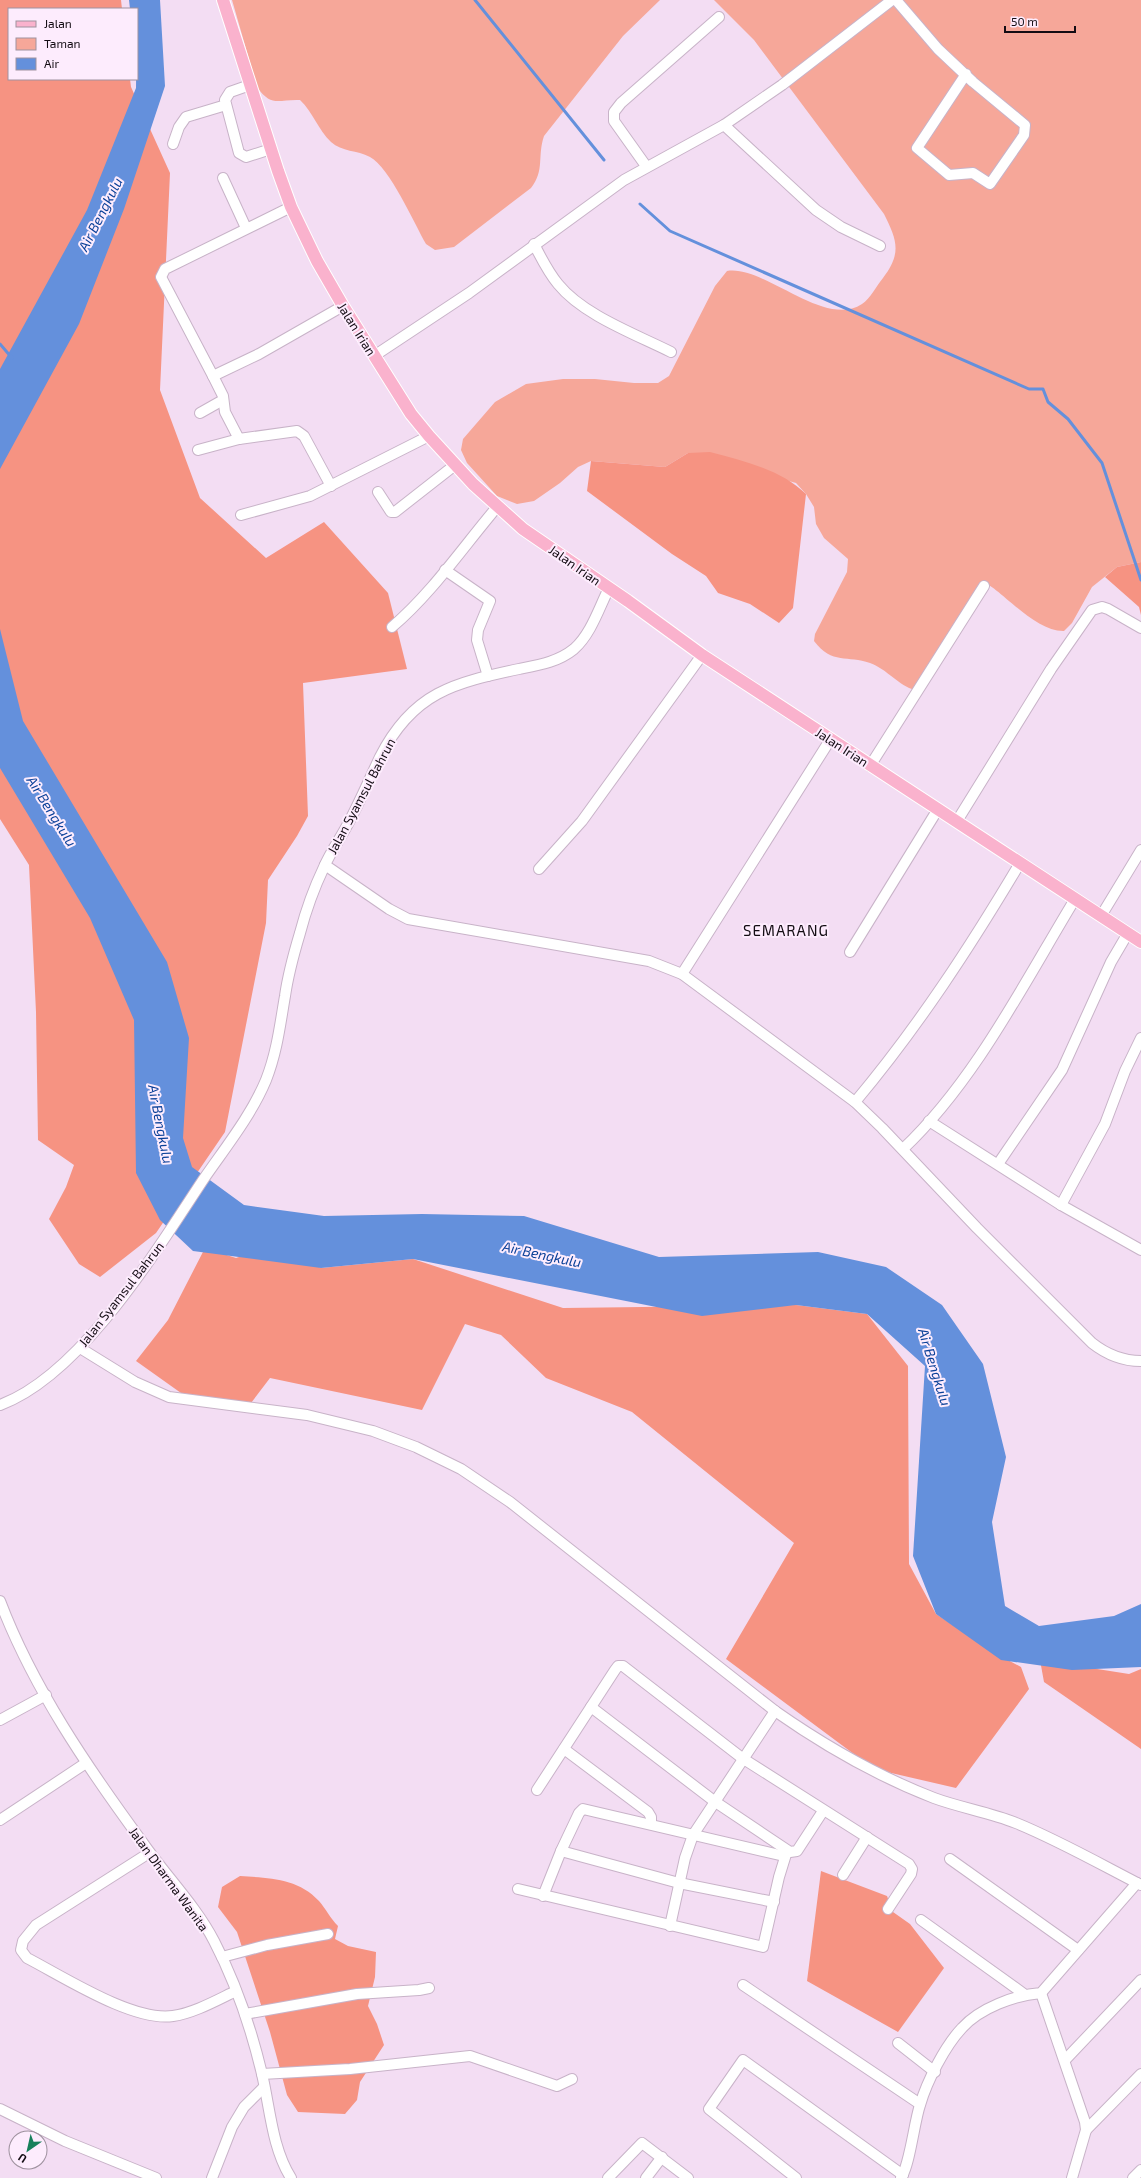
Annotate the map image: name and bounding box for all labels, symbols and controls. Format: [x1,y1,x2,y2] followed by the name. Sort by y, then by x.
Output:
[8,8,138,80] legend
[1005,8,1075,34] scale bar
[1011,14,1038,28] text: 50 m
[44,16,72,30] text: Jalan
[44,36,81,50] text: Taman
[44,56,59,70] text: Air
[74,174,126,254] water label: Air Bengkulu
[334,300,380,358] street label: Jalan Irian
[546,541,604,589] street label: Jalan Irian
[813,724,871,770] street label: Jalan Irian
[324,735,398,857] street label: Jalan Syamsul Bahrun
[23,772,80,850] water label: Air Bengkulu
[743,921,829,939] district label: SEMARANG
[145,1082,177,1165] water label: Air Bengkulu
[500,1237,583,1271] water label: Air Bengkulu
[75,1238,167,1350] street label: Jalan Syamsul Bahrun
[915,1325,955,1408] water label: Air Bengkulu
[126,1824,212,1934] street label: Jalan Dharma Wanita
[8,2130,48,2170] north arrow
[15,2151,29,2166] text: U

